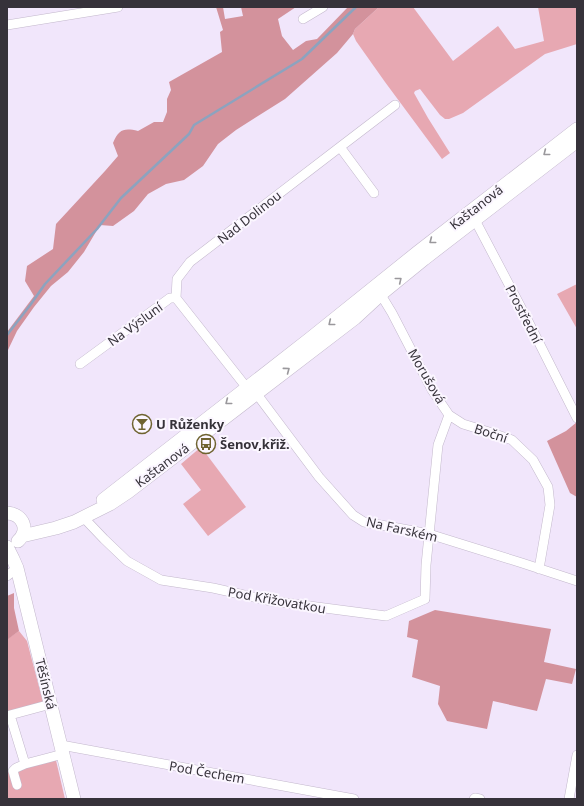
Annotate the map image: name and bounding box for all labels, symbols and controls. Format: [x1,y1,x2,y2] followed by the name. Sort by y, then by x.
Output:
[544,148,551,155] one-way arrow
[446,180,506,234] street label: Kaštanová
[213,186,285,248] street label: Nad Dolinou
[430,236,437,243] one-way arrow
[394,277,401,284] one-way arrow
[502,282,547,347] street label: Prostřední
[104,298,167,350] street label: Na Výsluní
[328,318,336,325] one-way arrow
[404,345,450,407] street label: Morušová
[282,368,289,375] one-way arrow
[226,398,233,405] one-way arrow
[131,413,153,435] bar icon: U Růženky
[156,415,225,433] place label: U Růženky
[472,419,511,447] street label: Boční
[195,433,217,455] bus stop icon: Šenov,křiž.
[220,435,290,453] place label: Šenov,křiž.
[131,439,193,491] street label: Kaštanová
[365,512,439,546] street label: Na Farském
[227,583,327,617] street label: Pod Křižovatkou
[31,657,61,711] street label: Těšínská
[168,757,246,787] street label: Pod Čechem

